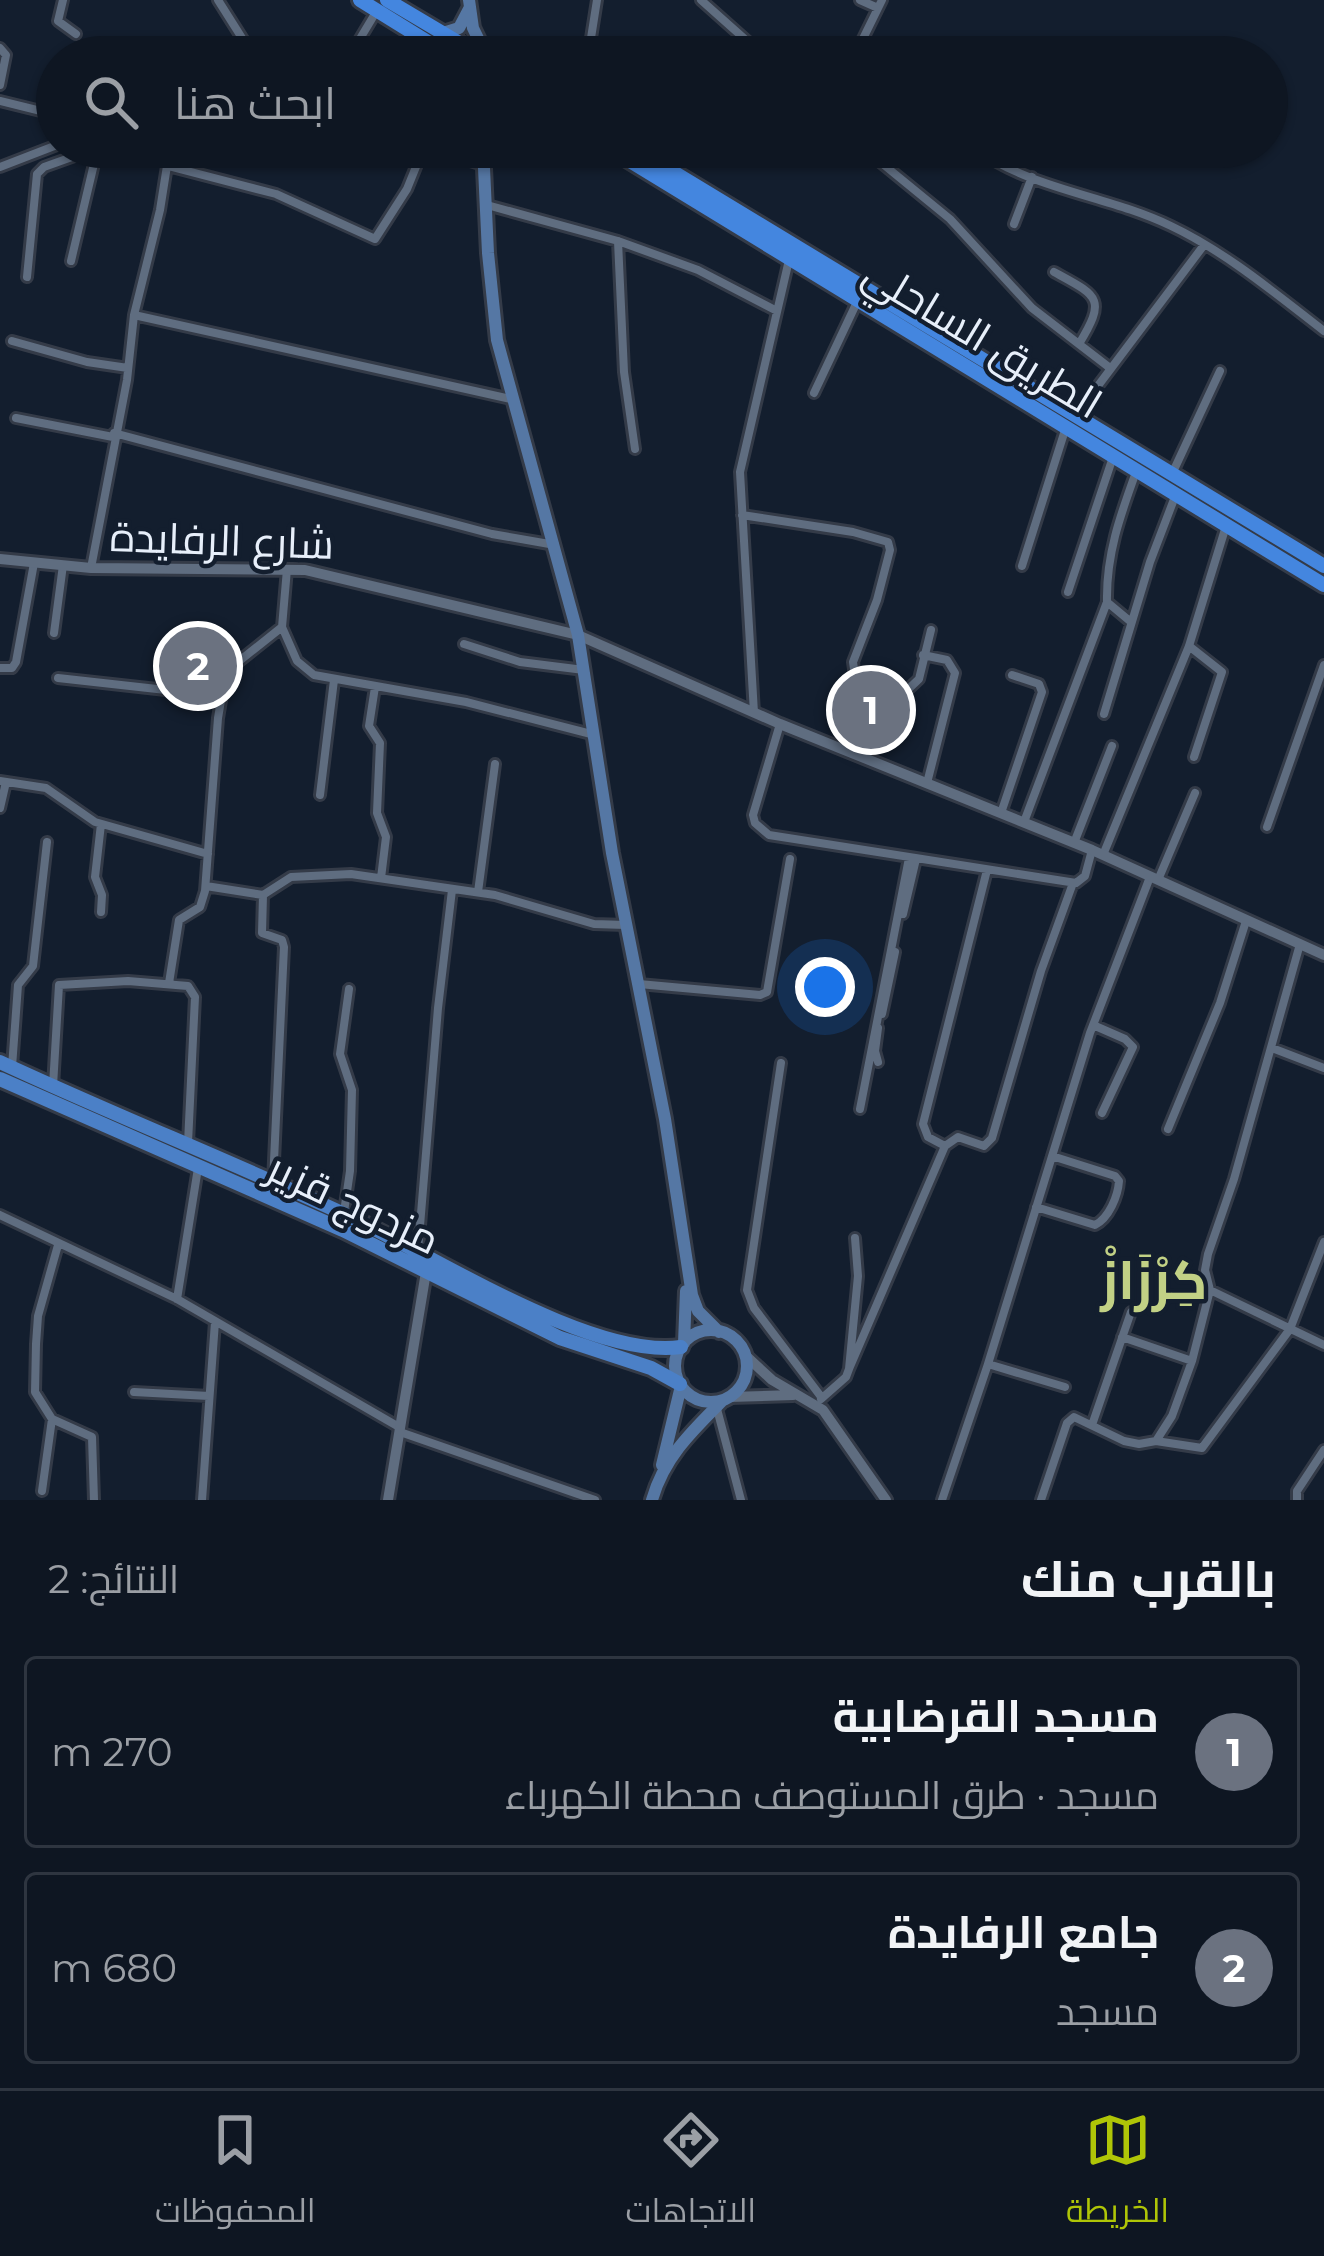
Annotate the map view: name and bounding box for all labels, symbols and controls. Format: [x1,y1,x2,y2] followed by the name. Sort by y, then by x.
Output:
[36,36,1288,168] search box
[78,69,144,135] icon: search
[174,75,336,130] text: ابحث هنا
[851,246,1112,436] street label: الطريق الساحلي
[109,510,335,572] street label: شارع الرفايدة
[159,621,237,711] pin: 2
[832,665,910,755] pin: 1
[795,957,855,1017] your location
[257,1140,448,1267] street label: مزدوج قزير
[1099,1245,1207,1313] district label: كِرْزَازْ
[1021,1548,1276,1610] text: بالقرب منك
[48,1555,179,1603] text: النتائج: 2
[833,1688,1159,1743] text: مسجد القرضابية
[51,1728,173,1776] text: 270 m
[1226,1728,1242,1776] text: 1
[505,1771,1159,1819] text: مسجد · طرق المستوصف محطة الكهرباء
[888,1904,1159,1959] text: جامع الرفايدة
[51,1944,177,1992] text: 680 m
[1223,1944,1246,1992] text: 2
[1056,1987,1159,2035] text: مسجد
[155,2107,316,2241] tab: المحفوظات
[625,2107,756,2241] tab: الاتجاهات
[1066,2107,1169,2241] tab: الخريطة

